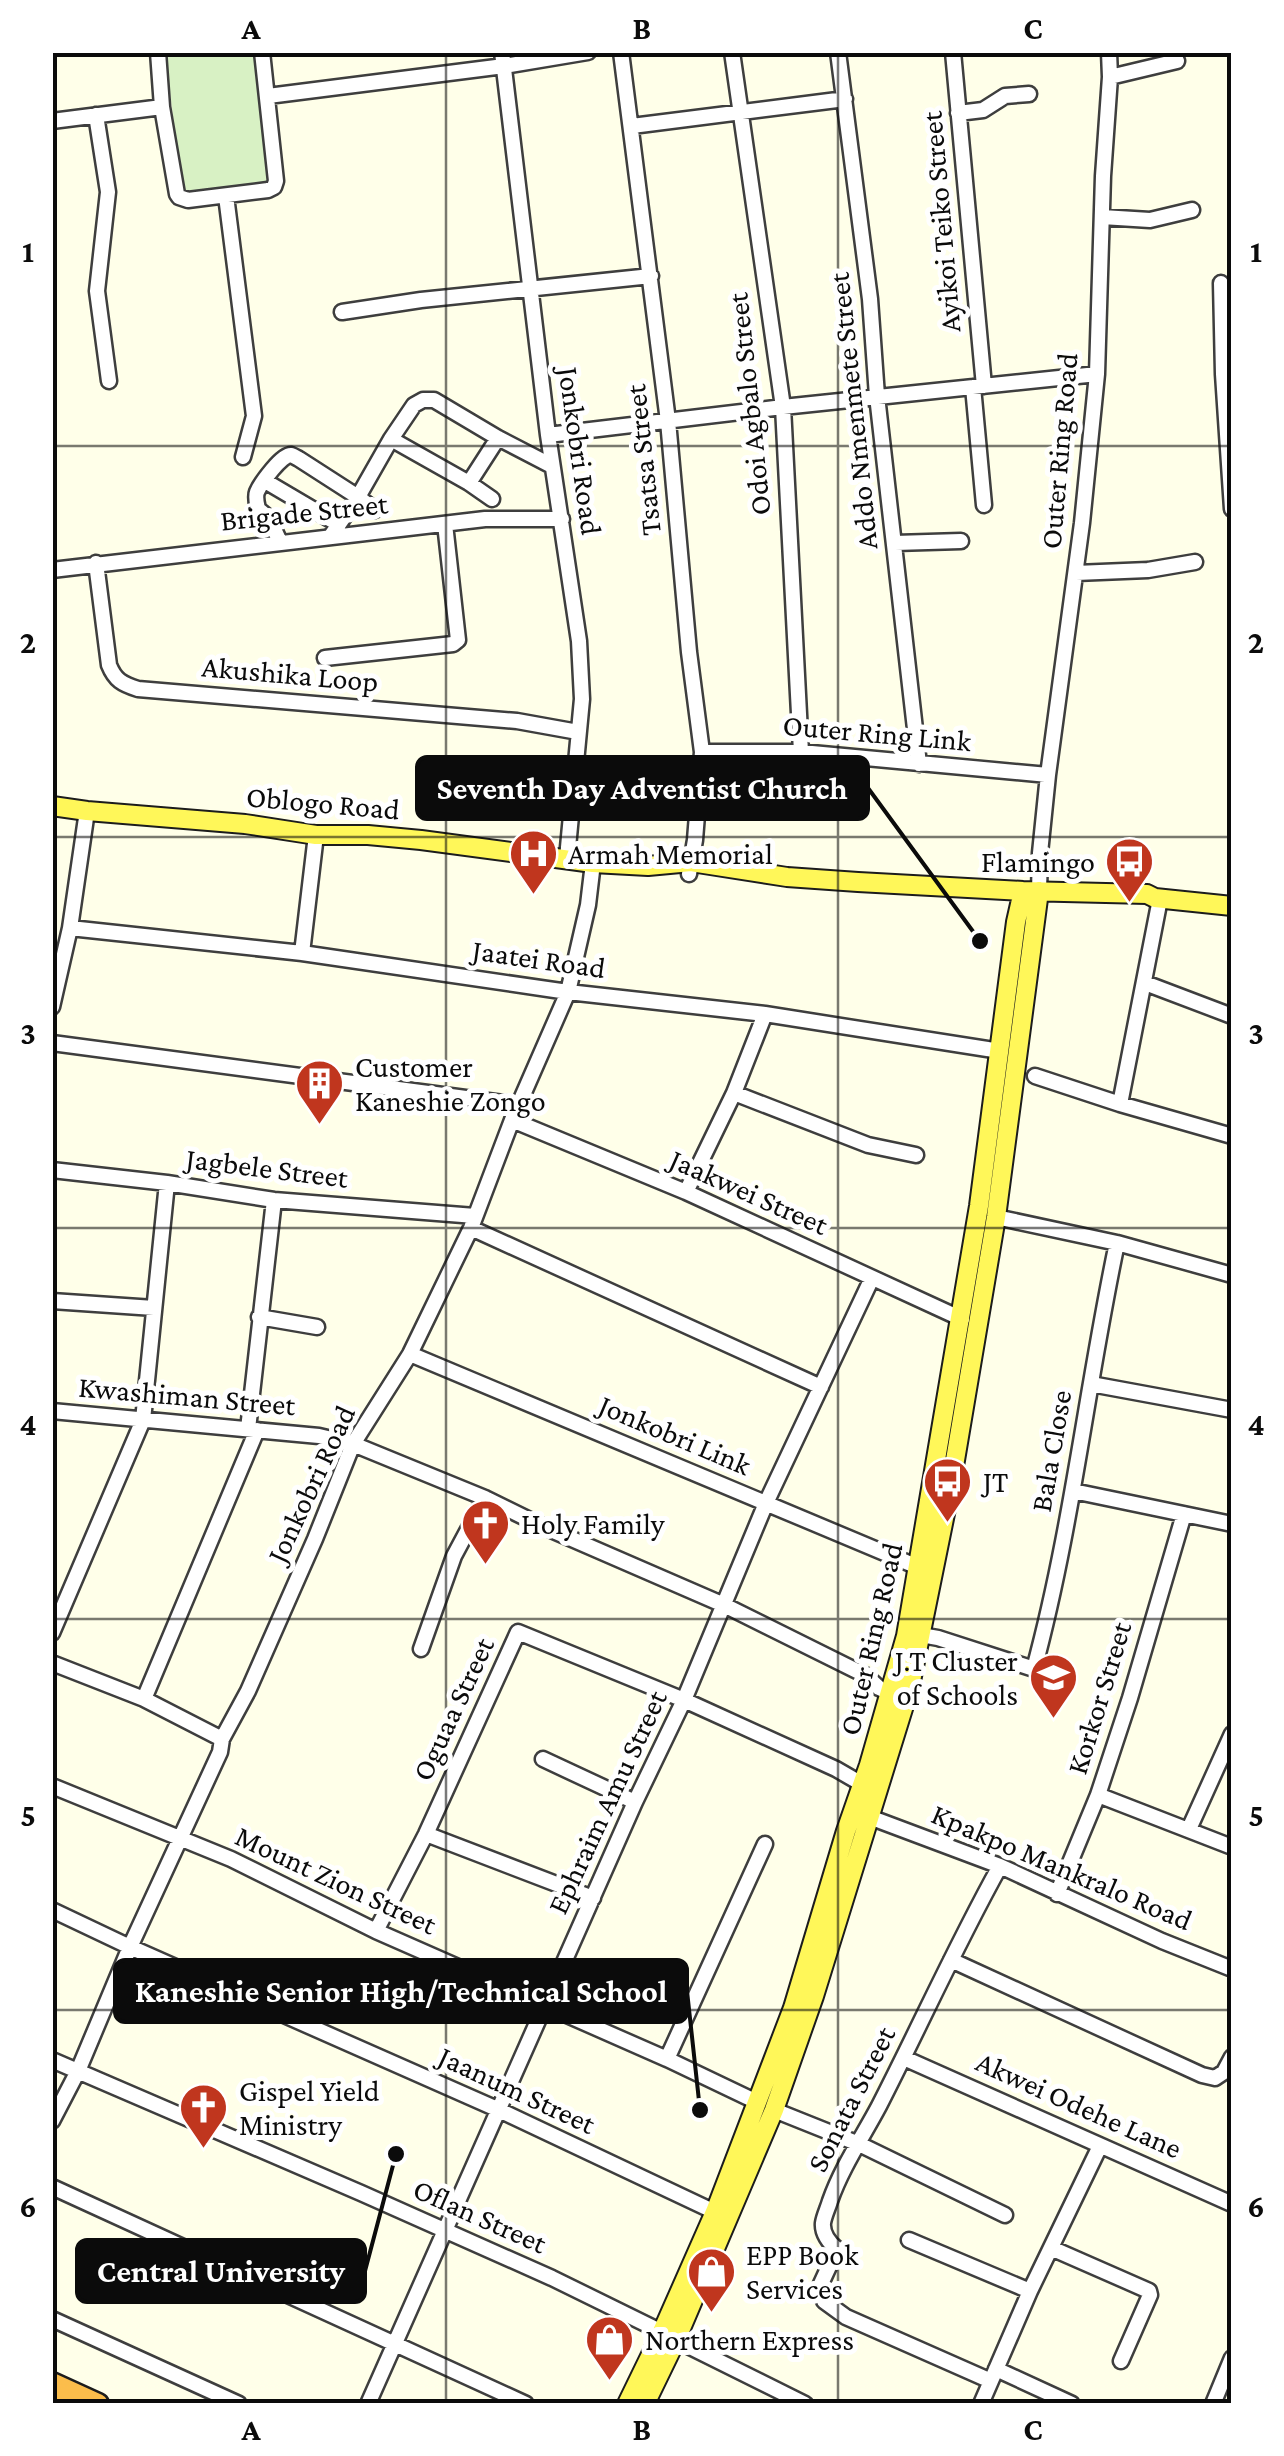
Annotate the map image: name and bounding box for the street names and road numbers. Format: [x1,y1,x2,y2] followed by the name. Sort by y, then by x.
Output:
[914,109,968,334] street label: Ayikoi Teiko Street
[821,270,883,551] street label: Addo Nmenmete Street
[720,290,778,517] street label: Odoi Agbalo Street
[1033,351,1085,550] street label: Outer Ring Road
[552,362,609,537] street label: Jonkobri Road
[618,382,667,537] street label: Tsatsa Street
[219,486,390,538] street label: Brigade Street
[200,649,380,699] street label: Akushika Loop
[781,708,973,758] street label: Outer Ring Link
[245,779,401,827] street label: Oblogo Road
[468,932,608,984] street label: Jaatei Road
[181,1141,351,1195] street label: Jagbele Street
[662,1141,834,1241] street label: Jaakwei Street
[77,1370,298,1422] street label: Kwashiman Street
[592,1387,757,1482] street label: Jonkobri Link
[1024,1387,1077,1514] street label: Bala Close
[259,1400,361,1570] street label: Jonkobri Road
[832,1539,910,1739] street label: Outer Ring Road
[1060,1617,1138,1778] street label: Korkor Street
[405,1631,501,1786] street label: Oguaa Street
[540,1684,674,1919] street label: Ephraim Amu Street
[927,1797,1198,1937] street label: Kpakpo Mankralo Road
[231,1819,443,1941] street label: Mount Zion Street
[800,2020,902,2177] street label: Sonata Street
[431,2038,602,2141] street label: Jaanum Street
[971,2044,1187,2165] street label: Akwei Odehe Lane
[408,2172,553,2260] street label: Oflan Street

